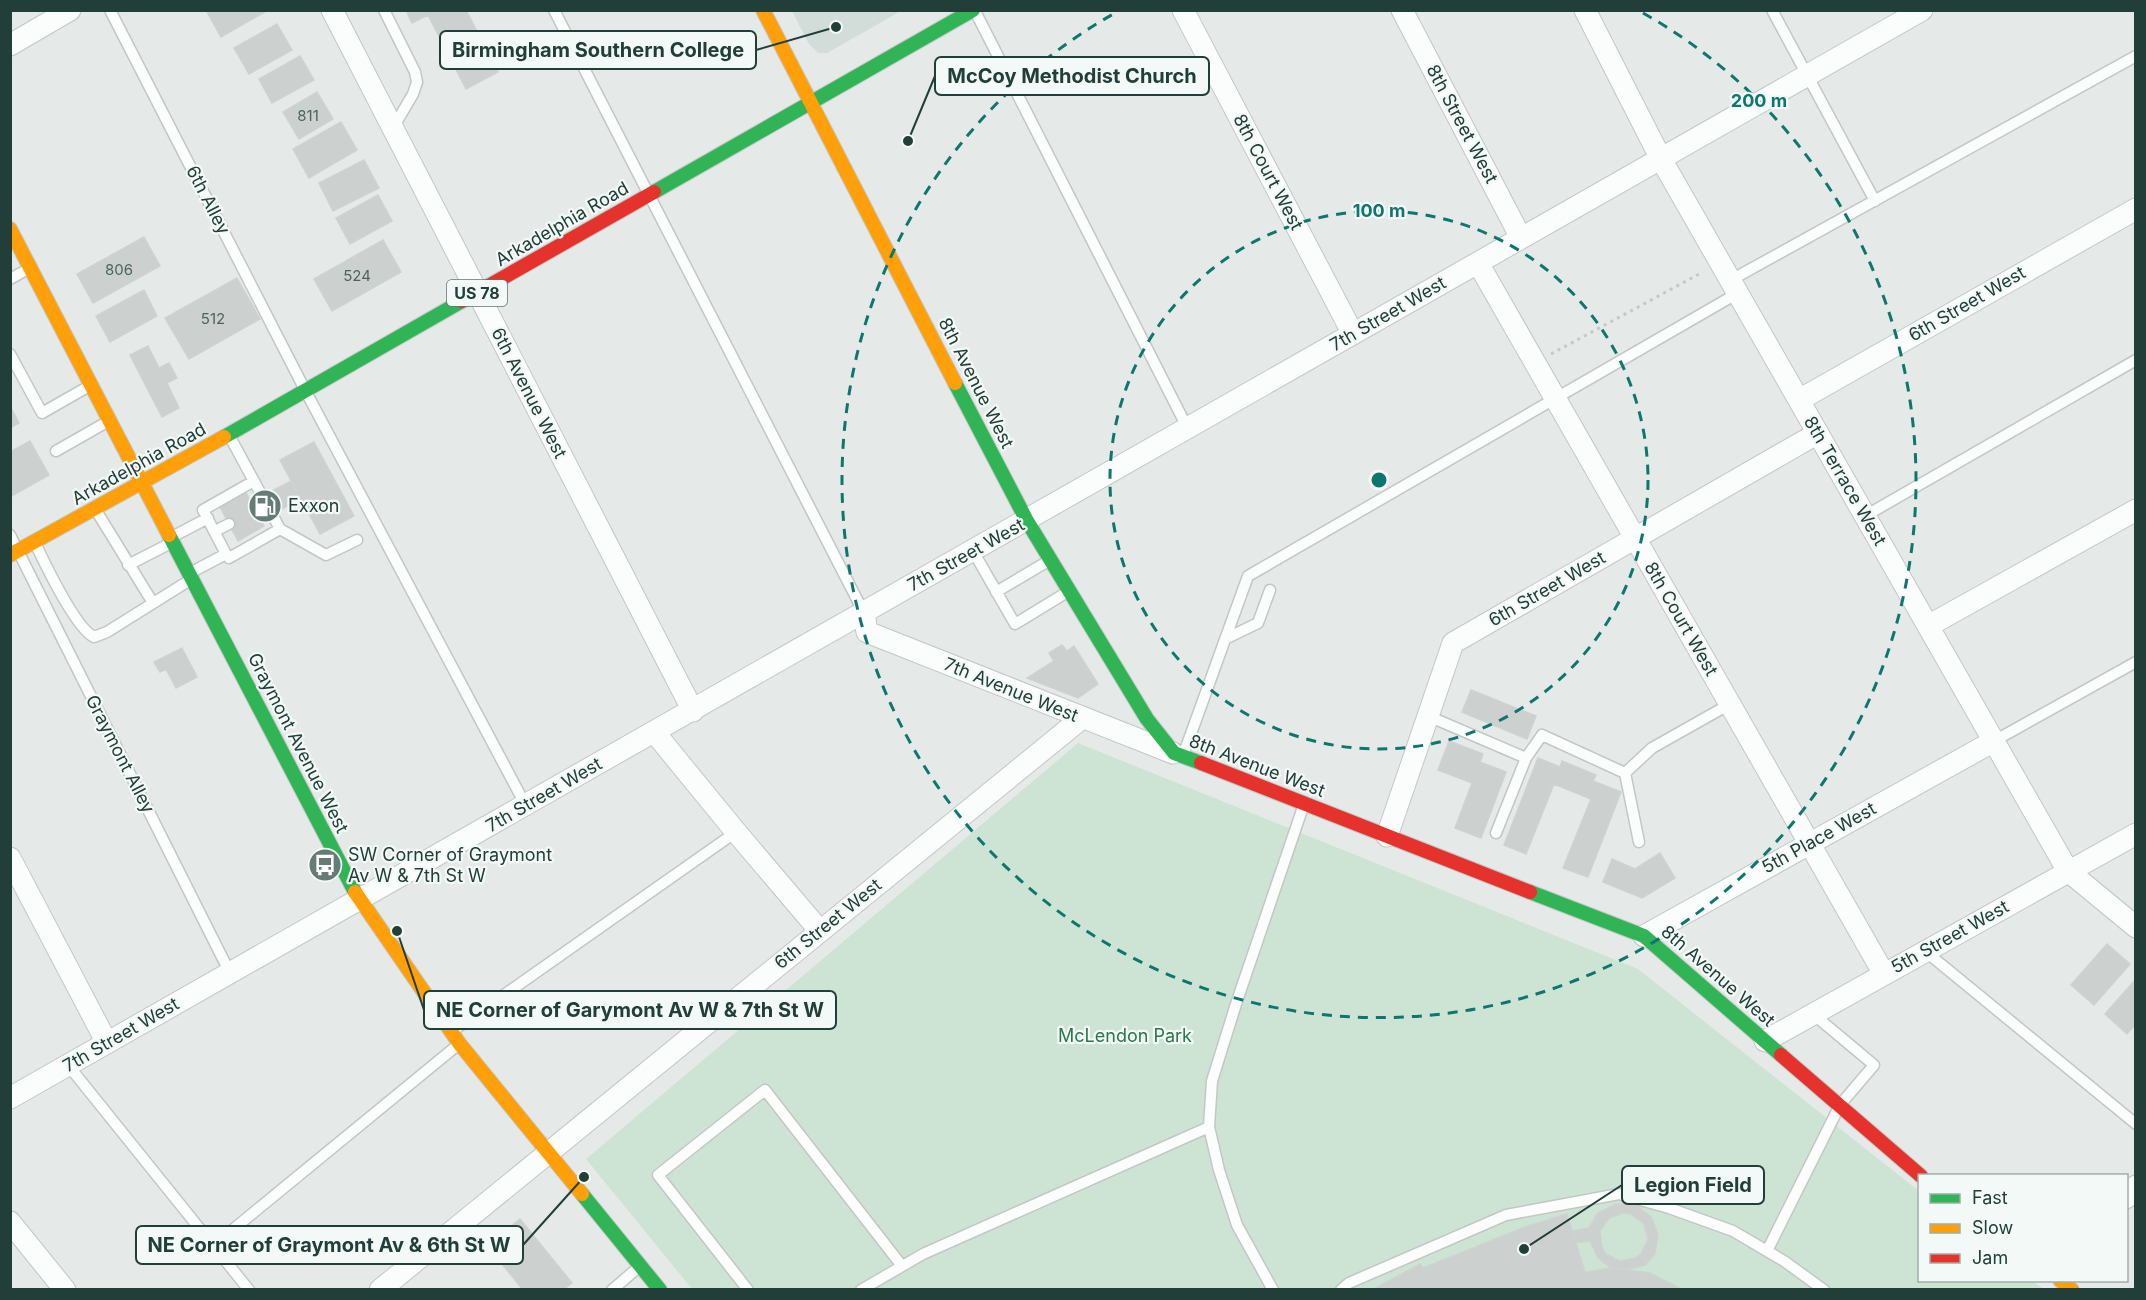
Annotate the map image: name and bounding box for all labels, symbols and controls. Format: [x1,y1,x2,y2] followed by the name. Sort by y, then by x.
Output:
[440,31,756,69] callout: Birmingham Southern College
[452,38,744,62] text: Birmingham Southern College
[935,57,1209,95] callout: McCoy Methodist Church
[1422,61,1503,187] street label: 8th Street West
[947,64,1197,88] text: McCoy Methodist Church
[1731,90,1787,111] text: 200 m
[297,106,319,125] house number: 811
[1229,110,1308,233] street label: 8th Court West
[182,162,235,238] street label: 6th Alley
[492,177,632,270] street label: Arkadelphia Road
[1353,200,1405,221] text: 100 m
[105,260,133,279] house number: 806
[1905,262,2029,345] street label: 6th Street West
[343,266,371,285] house number: 524
[1326,272,1450,355] street label: 7th Street West
[447,280,507,306] road number: US 78
[201,309,225,328] house number: 512
[934,314,1018,452] street label: 8th Avenue West
[487,324,571,462] street label: 6th Avenue West
[1800,412,1891,549] street label: 8th Terrace West
[68,418,209,509] street label: Arkadelphia Road
[1369,470,1389,490] centre of rings
[247,488,283,524] fuel station icon: Exxon
[288,495,340,516] place label: Exxon
[904,514,1028,595] street label: 7th Street West
[1485,547,1609,630] street label: 6th Street West
[1640,558,1723,680] street label: 8th Court West
[244,649,353,836] street label: Graymont Avenue West
[941,653,1081,726] street label: 7th Avenue West
[82,691,159,816] street label: Graymont Alley
[1186,730,1328,801] street label: 8th Avenue West
[482,753,606,836] street label: 7th Street West
[1758,798,1880,878] street label: 5th Place West
[348,844,552,886] place label: SW Corner of Graymont Av W & 7th St W
[307,847,343,883] bus stop icon: SW Corner of Graymont Av W & 7th St W
[770,874,885,973] street label: 6th Street West
[1887,896,2012,978] street label: 5th Street West
[1657,921,1780,1031] street label: 8th Avenue West
[424,991,836,1029] callout: NE Corner of Garymont Av W & 7th St W
[59,993,183,1076] street label: 7th Street West
[436,998,824,1022] text: NE Corner of Garymont Av W & 7th St W
[1058,1025,1192,1046] park label: McLendon Park
[1622,1166,1764,1204] callout: Legion Field
[1634,1173,1752,1197] text: Legion Field
[1918,1174,2128,1282] legend
[1972,1187,2008,1208] text: Fast
[1972,1217,2013,1238] text: Slow
[136,1226,523,1264] callout: NE Corner of Graymont Av & 6th St W
[148,1233,511,1257] text: NE Corner of Graymont Av & 6th St W
[1972,1247,2008,1268] text: Jam

